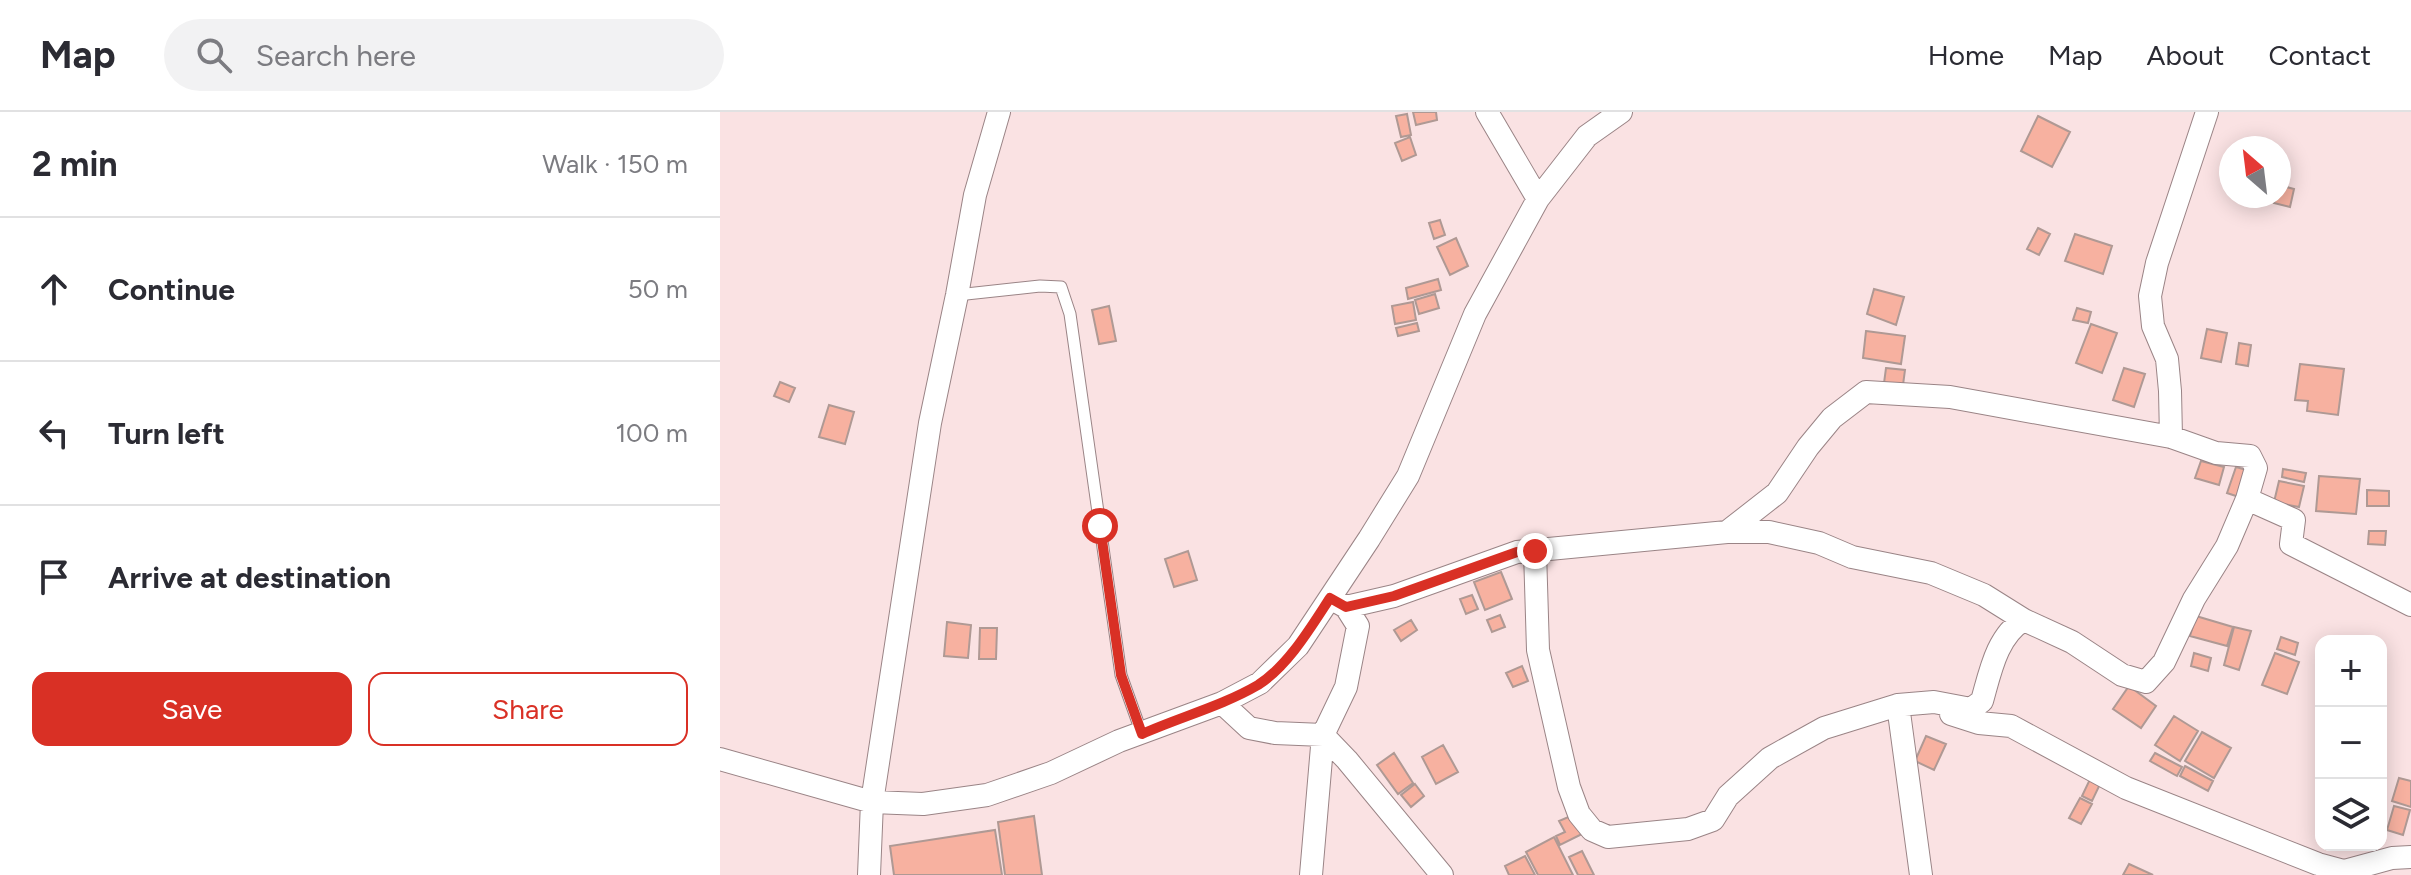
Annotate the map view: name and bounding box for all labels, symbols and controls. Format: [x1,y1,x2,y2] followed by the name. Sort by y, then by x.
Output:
[164,19,724,91] search box
[40,32,116,78] text: Map
[192,33,236,77] icon: search
[256,37,416,74] text: Search here
[1928,38,2004,72] text: Home
[2048,38,2103,72] text: Map
[2147,38,2224,72] text: About
[2268,38,2371,72] text: Contact
[2219,136,2291,208] north arrow
[32,144,118,185] text: 2 min
[542,148,688,180] text: Walk · 150 m
[32,267,76,311] icon: ahead
[108,271,235,308] text: Continue
[628,273,688,305] text: 50 m
[32,411,76,455] icon: left
[108,415,225,452] text: Turn left
[615,417,688,449] text: 100 m
[1082,508,1118,544] route start
[1517,533,1553,569] route end
[32,555,76,599] icon: arrive
[108,559,391,596] text: Arrive at destination
[2315,635,2387,851] map controls
[2315,635,2387,707] button: +
[32,672,352,746] button: Save
[368,672,688,746] button: Share
[2315,707,2387,779] button: −
[2315,779,2387,851] button: layers

